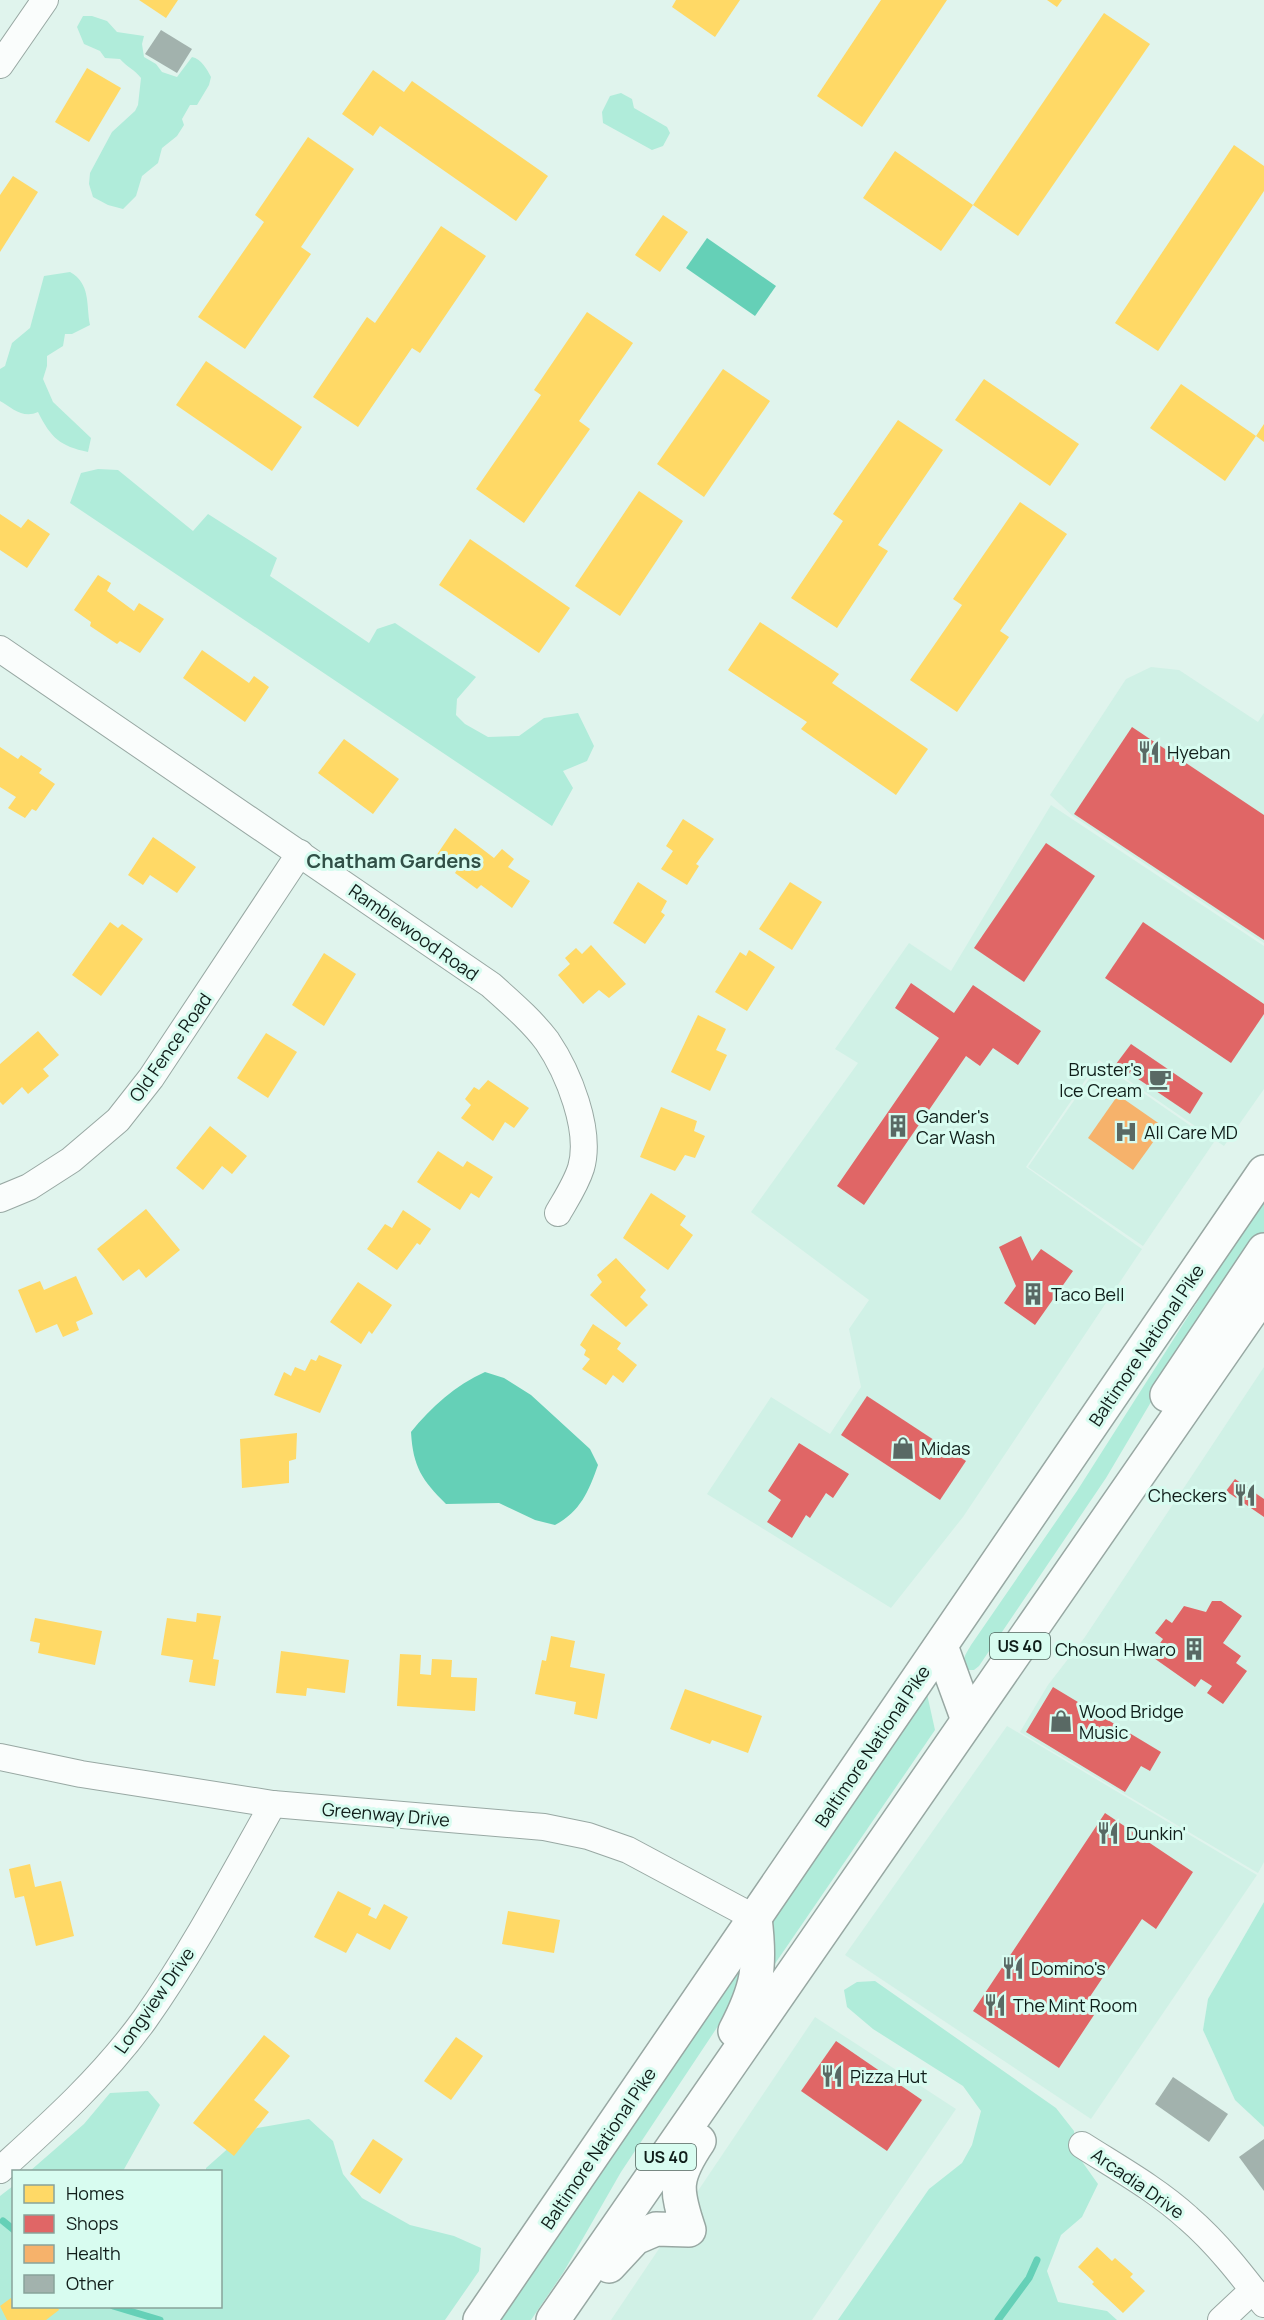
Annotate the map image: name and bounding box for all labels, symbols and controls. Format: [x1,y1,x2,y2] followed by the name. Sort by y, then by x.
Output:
[1136,739,1162,765] restaurant icon: Hyeban
[1167,740,1230,764] place label: Hyeban
[307,847,482,874] district label: Chatham Gardens
[344,878,484,986] street label: Ramblewood Road
[124,988,216,1106] street label: Old Fence Road
[1059,1057,1142,1102] place label: Bruster's Ice Cream
[1147,1066,1173,1092] cafe icon: Bruster's Ice Cream
[916,1104,995,1149] place label: Gander's Car Wash
[885,1113,911,1139] building icon: Gander's Car Wash
[1113,1119,1139,1145] hospital icon: All Care MD
[1144,1120,1238,1144] place label: All Care MD
[1083,1259,1209,1431] street label: Baltimore National Pike
[1020,1281,1046,1307] building icon: Taco Bell
[1051,1282,1124,1306] place label: Taco Bell
[890,1435,916,1461] shop icon: Midas
[921,1436,970,1460] place label: Midas
[1232,1482,1258,1508] restaurant icon: Checkers
[1148,1483,1227,1507] place label: Checkers
[990,1633,1050,1659] road number: US 40
[1181,1636,1207,1662] building icon: Chosun Hwaro
[1055,1637,1176,1661] place label: Chosun Hwaro
[809,1660,935,1832] street label: Baltimore National Pike
[1079,1699,1184,1744] place label: Wood Bridge Music
[1048,1708,1074,1734] shop icon: Wood Bridge Music
[321,1796,451,1832] street label: Greenway Drive
[1095,1820,1121,1846] restaurant icon: Dunkin'
[1126,1821,1186,1845] place label: Dunkin'
[109,1942,199,2058] street label: Longview Drive
[1000,1955,1026,1981] restaurant icon: Domino's
[1031,1956,1106,1980] place label: Domino's
[982,1992,1008,2018] restaurant icon: The Mint Room
[1013,1993,1137,2017] place label: The Mint Room
[535,2062,661,2234] street label: Baltimore National Pike
[819,2063,845,2089] restaurant icon: Pizza Hut
[850,2064,927,2088] place label: Pizza Hut
[1087,2142,1189,2224] street label: Arcadia Drive
[636,2144,696,2170] road number: US 40
[12,2170,222,2308] legend
[66,2181,124,2205] text: Homes
[66,2211,118,2235] text: Shops
[66,2241,121,2265] text: Health
[66,2271,114,2295] text: Other

